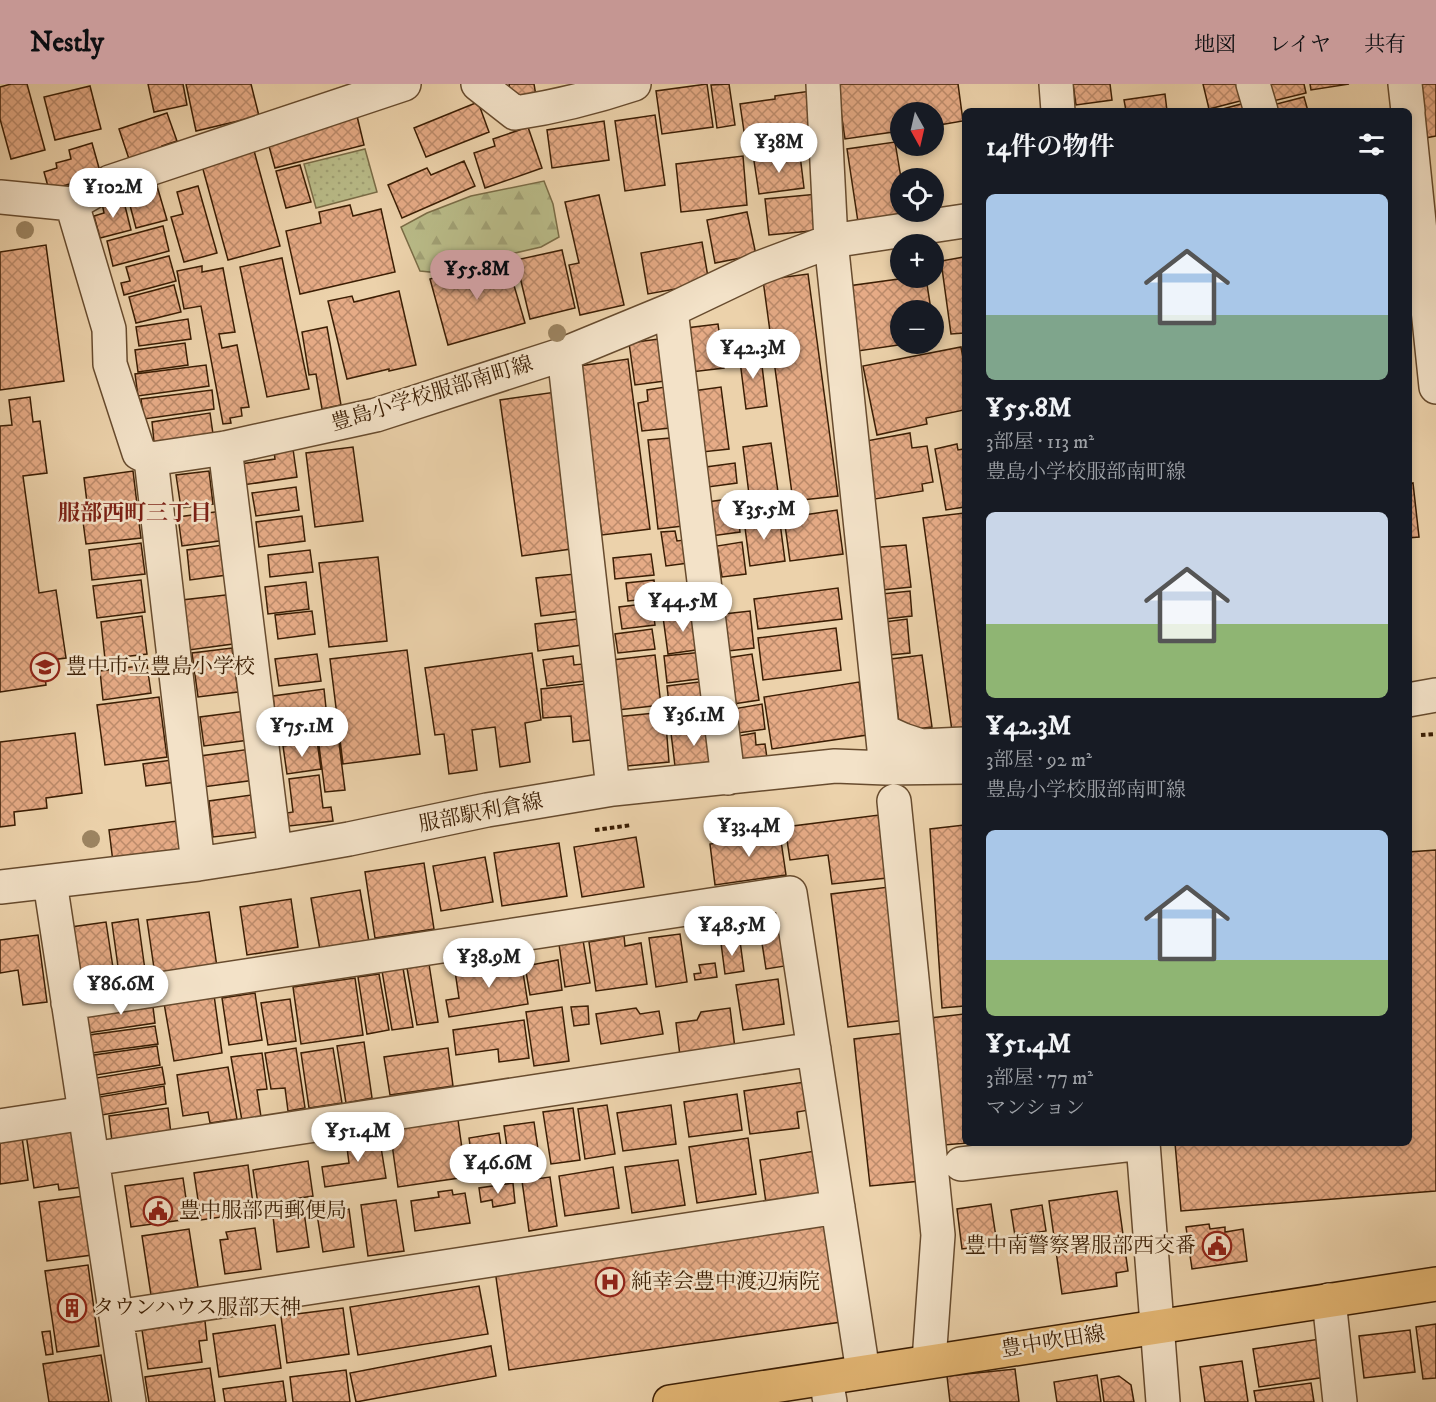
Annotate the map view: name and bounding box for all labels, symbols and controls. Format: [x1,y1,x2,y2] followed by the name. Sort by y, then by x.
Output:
[30,25,104,60] text: Nestly
[1194,32,1236,58] text: 地図
[1269,32,1331,58] text: レイヤ
[1364,32,1406,58] text: 共有
[890,102,944,156] north arrow
[890,102,944,354] map controls
[743,123,815,174] pin: ¥38M
[1355,128,1388,161] icon: filters
[754,130,804,155] text: ¥38M
[986,131,1115,164] text: 14件の物件
[71,168,155,219] pin: ¥102M
[890,168,944,222] button: locate
[83,175,143,200] text: ¥102M
[1133,233,1241,341] icon: home
[890,234,944,288] button: +
[428,250,526,301] pin: ¥55.8M
[444,257,510,282] text: ¥55.8M
[890,300,944,354] button: −
[704,329,802,380] pin: ¥42.3M
[720,336,786,361] text: ¥42.3M
[328,351,536,437] street label: 豊島小学校服部南町線
[986,392,1071,425] text: ¥55.8M
[986,430,1094,455] text: 3部屋 · 113 m²
[986,460,1186,485] text: 豊島小学校服部南町線
[715,490,813,541] pin: ¥35.5M
[733,497,795,522] text: ¥35.5M
[58,500,212,527] district label: 服部西町三丁目
[1133,551,1241,659] icon: home
[634,582,732,633] pin: ¥44.5M
[648,589,718,614] text: ¥44.5M
[29,651,61,683] school or university icon: 豊中市立豊島小学校
[66,654,255,680] place label: 豊中市立豊島小学校
[645,696,743,747] pin: ¥36.1M
[663,703,725,728] text: ¥36.1M
[253,707,351,758] pin: ¥75.1M
[986,710,1071,743] text: ¥42.3M
[270,714,334,739] text: ¥75.1M
[986,748,1092,773] text: 3部屋 · 92 m²
[986,778,1186,803] text: 豊島小学校服部南町線
[417,788,545,838] street label: 服部駅利倉線
[700,807,798,858] pin: ¥33.4M
[717,814,781,839] text: ¥33.4M
[1133,869,1241,977] icon: home
[683,906,781,957] pin: ¥48.5M
[698,913,766,938] text: ¥48.5M
[440,938,538,989] pin: ¥38.9M
[457,945,521,970] text: ¥38.9M
[72,965,170,1016] pin: ¥86.6M
[87,972,155,997] text: ¥86.6M
[986,1028,1071,1061] text: ¥51.4M
[986,1066,1093,1091] text: 3部屋 · 77 m²
[986,1096,1085,1121] text: マンション
[309,1112,407,1163] pin: ¥51.4M
[325,1119,391,1144] text: ¥51.4M
[449,1144,547,1195] pin: ¥46.6M
[464,1151,532,1176] text: ¥46.6M
[142,1195,174,1227] public building icon: 豊中服部西郵便局
[179,1198,347,1224] place label: 豊中服部西郵便局
[1201,1230,1233,1262] public building icon: 豊中南警察署服部西交番
[965,1233,1196,1259] place label: 豊中南警察署服部西交番
[594,1266,626,1298] hospital icon: 純幸会豊中渡辺病院
[631,1269,820,1295] place label: 純幸会豊中渡辺病院
[56,1292,88,1324] building icon: タウンハウス服部天神
[93,1295,301,1321] place label: タウンハウス服部天神
[999,1321,1107,1363] street label: 豊中吹田線

